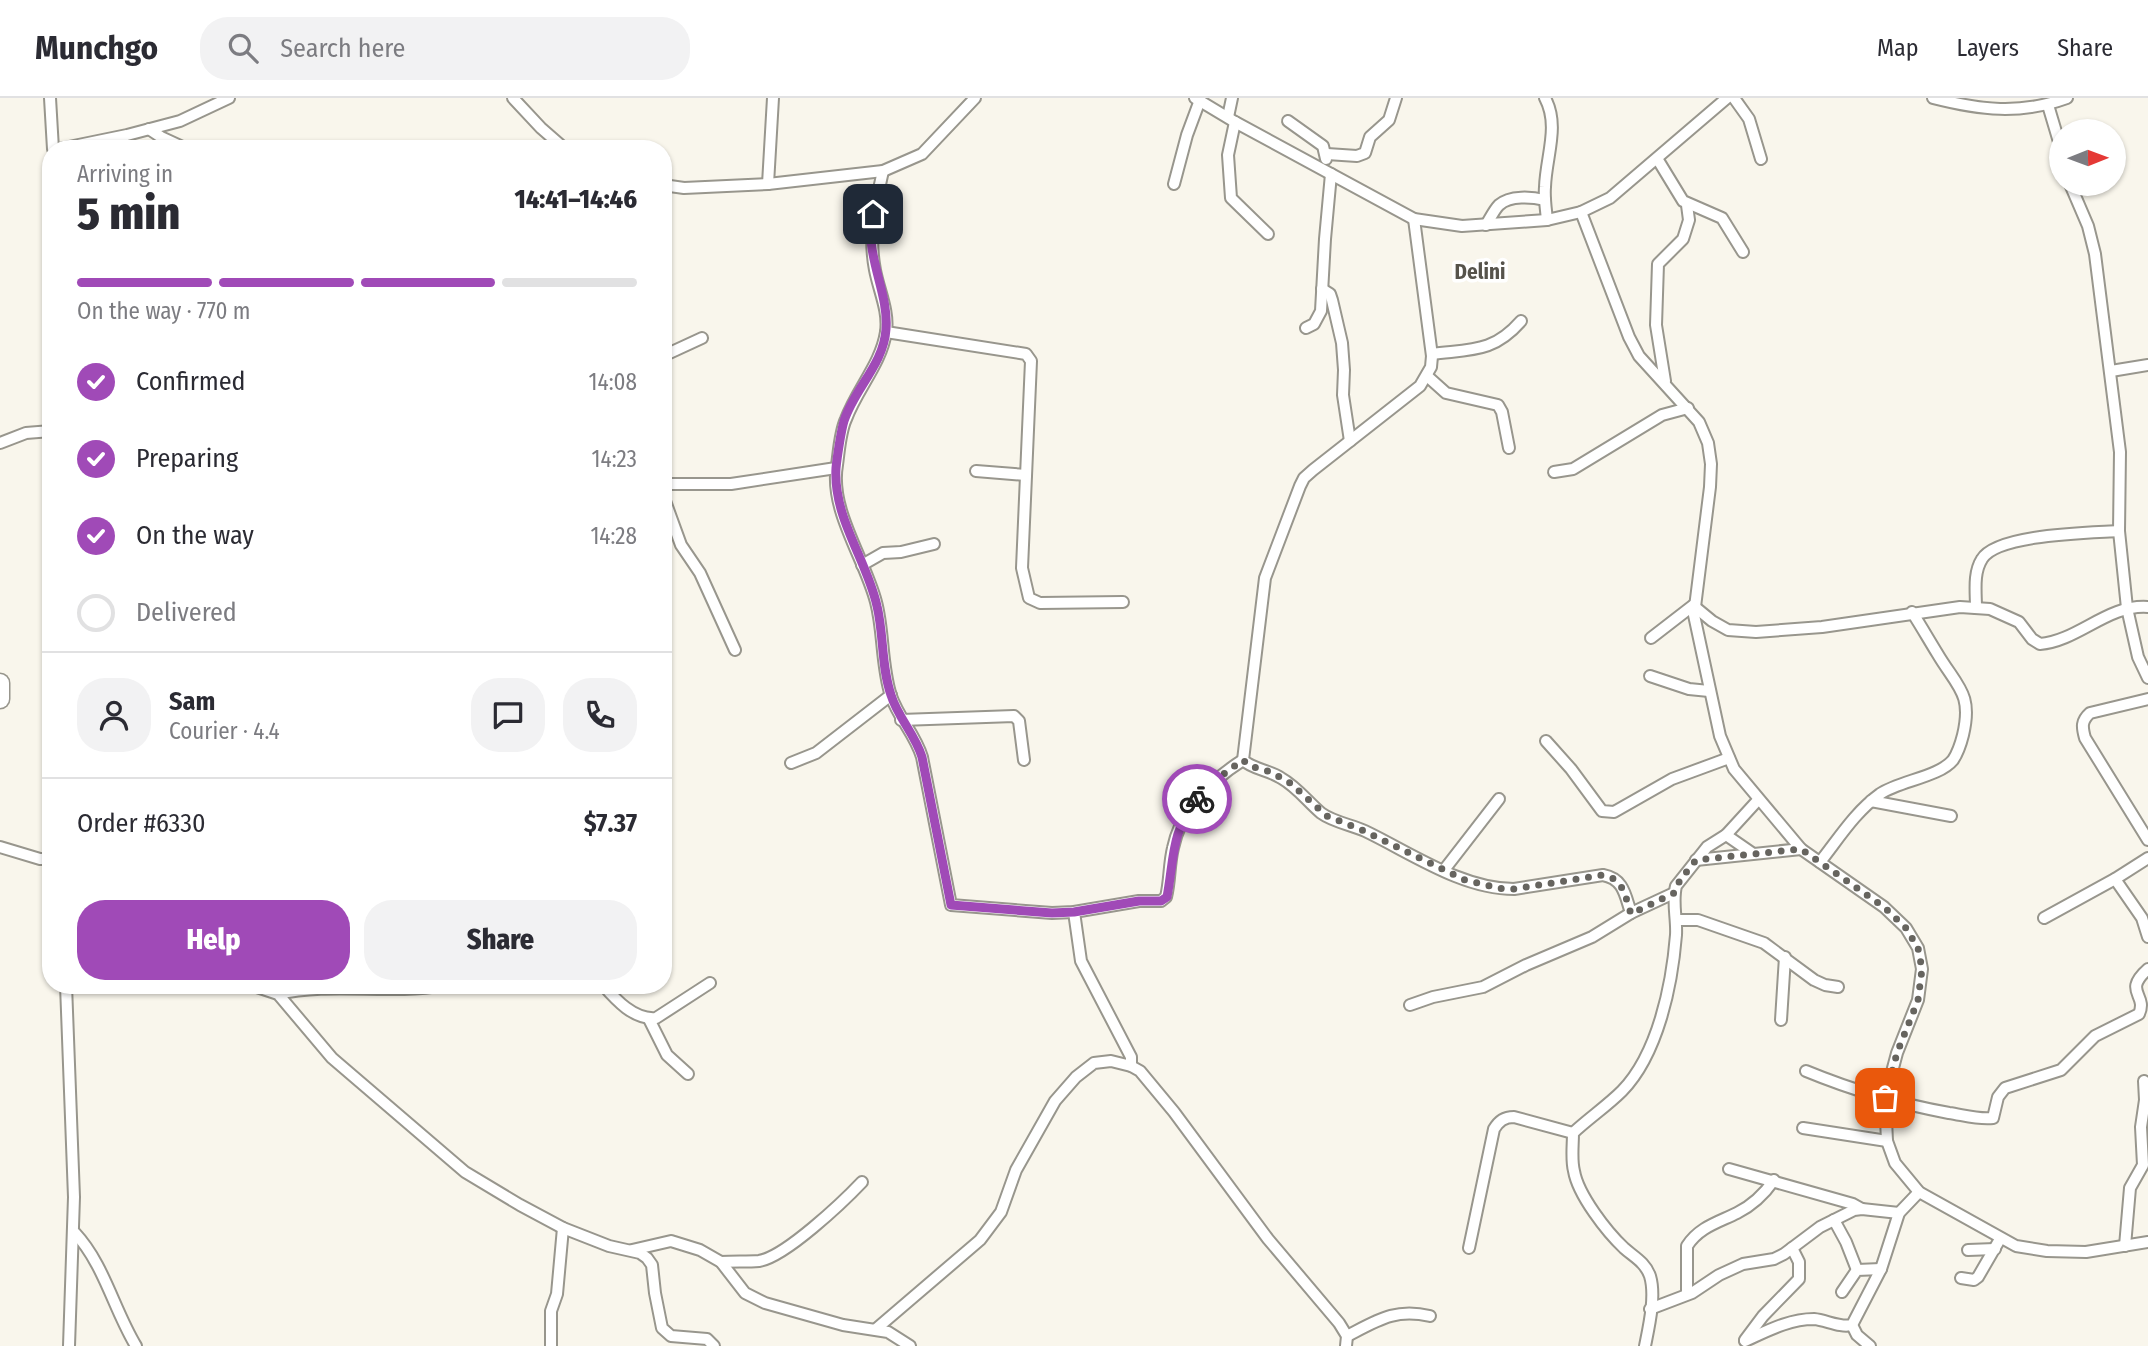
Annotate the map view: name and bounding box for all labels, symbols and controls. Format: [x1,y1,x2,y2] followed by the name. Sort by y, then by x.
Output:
[200,17,690,80] search box
[35,28,158,68] text: Munchgo
[224,29,262,67] icon: search
[280,33,405,64] text: Search here
[1877,34,1919,62] text: Map
[1957,34,2019,62] text: Layers
[2057,34,2113,62] text: Share
[2049,119,2126,196] north arrow
[2049,119,2126,196] map controls
[77,160,173,188] text: Arriving in
[514,184,637,215] text: 14:41–14:46
[843,184,903,244] pin
[77,186,180,241] text: 5 min
[854,195,892,233] icon: home
[1455,259,1505,285] district label: Delini
[77,297,251,325] text: On the way · 770 m
[77,363,115,401] icon: check
[136,366,246,397] text: Confirmed
[589,368,637,396] text: 14:08
[77,440,115,478] icon: check
[136,443,238,474] text: Preparing
[592,445,637,473] text: 14:23
[77,517,115,555] icon: check
[136,520,254,551] text: On the way
[590,522,637,550] text: 14:28
[136,597,237,628] text: Delivered
[77,678,151,752] button: person
[471,678,545,752] button: chat
[563,678,637,752] button: phone
[169,686,215,717] text: Sam
[169,717,280,745] text: Courier · 4.4
[1162,764,1232,834] courier
[1178,780,1216,818] icon: bike
[77,808,206,839] text: Order #6330
[584,808,637,839] text: $7.37
[77,900,350,980] button: Help
[364,900,637,980] button: Share
[1855,1068,1915,1128] pin
[1866,1079,1904,1117] icon: bag

